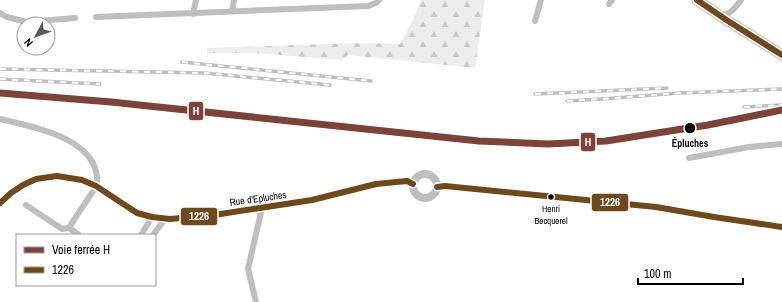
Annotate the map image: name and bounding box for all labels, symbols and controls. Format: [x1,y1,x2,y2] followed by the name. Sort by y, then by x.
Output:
[16,16,56,56] north arrow
[21,36,36,50] text: N
[188,101,204,121] line badge: H
[193,104,199,118] text: H
[683,121,697,135] marker: Épluches
[580,132,596,152] line badge: H
[585,135,591,149] text: H
[672,137,709,150] place label: Épluches
[229,188,287,209] street label: Rue d'Epluches
[546,192,556,202] marker: Henri Becquerel
[591,193,629,212] line badge: 1226
[600,195,620,209] text: 1226
[534,203,568,227] place label: Henri Becquerel
[180,207,218,226] line badge: 1226
[189,209,209,223] text: 1226
[16,234,156,286] legend
[52,242,110,258] text: Voie ferrée H
[638,260,743,286] scale bar
[52,262,74,278] text: 1226
[644,266,671,282] text: 100 m

